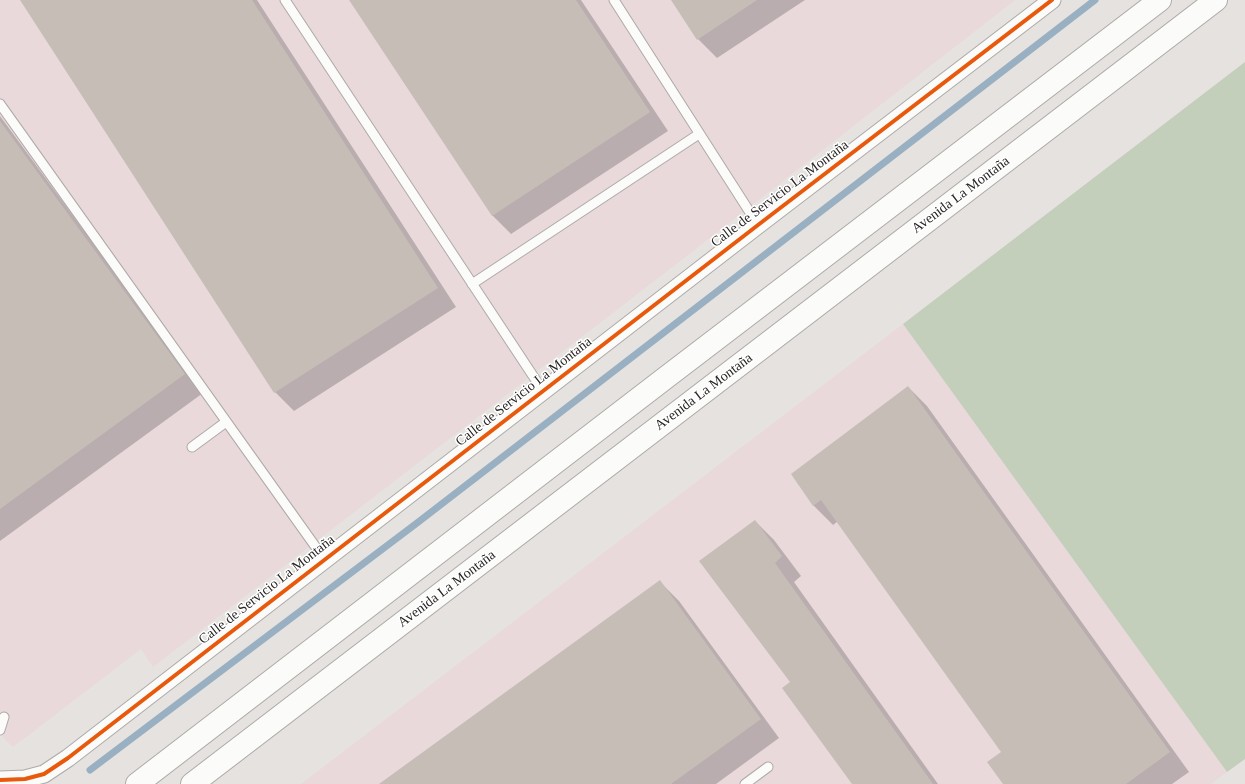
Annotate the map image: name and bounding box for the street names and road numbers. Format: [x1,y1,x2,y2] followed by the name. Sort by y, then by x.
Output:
[708,137,852,251] street label: Calle de Servicio La Montaña
[909,153,1013,237] street label: Avenida La Montaña
[453,334,595,450] street label: Calle de Servicio La Montaña
[652,350,756,434] street label: Avenida La Montaña
[196,532,338,648] street label: Calle de Servicio La Montaña
[395,547,499,631] street label: Avenida La Montaña

